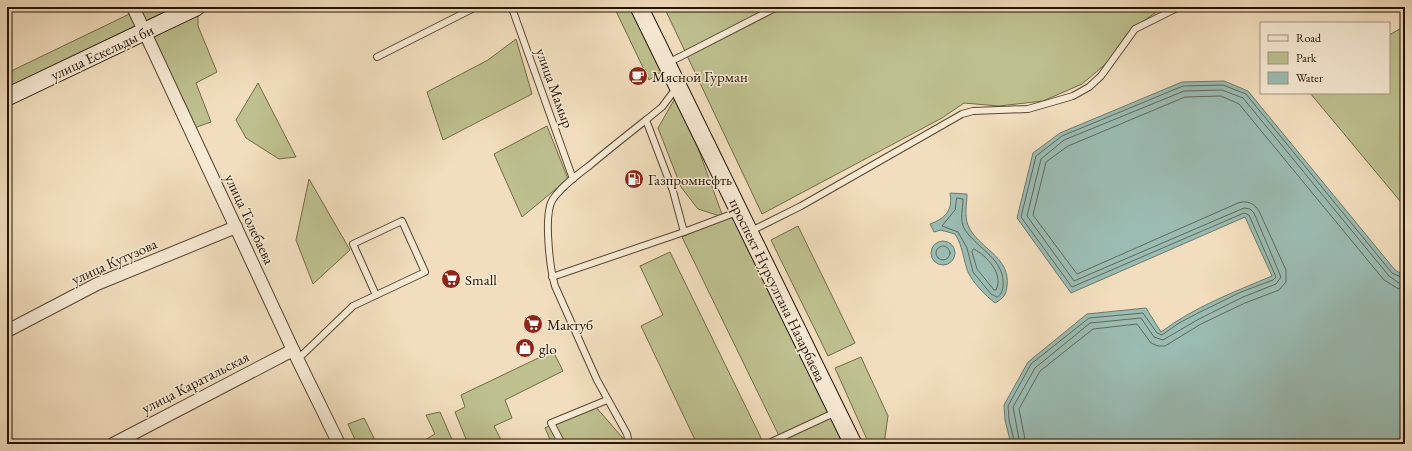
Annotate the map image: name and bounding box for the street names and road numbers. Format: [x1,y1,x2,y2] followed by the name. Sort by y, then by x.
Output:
[47,20,157,84] street label: улица Ескельды би
[532,45,578,131] street label: улица Мамыр
[221,171,279,267] street label: улица Толебаева
[725,195,831,385] street label: проспект Нурсултана Назарбаева
[68,234,160,288] street label: улица Кутузова
[138,347,252,417] street label: улица Каратальская

